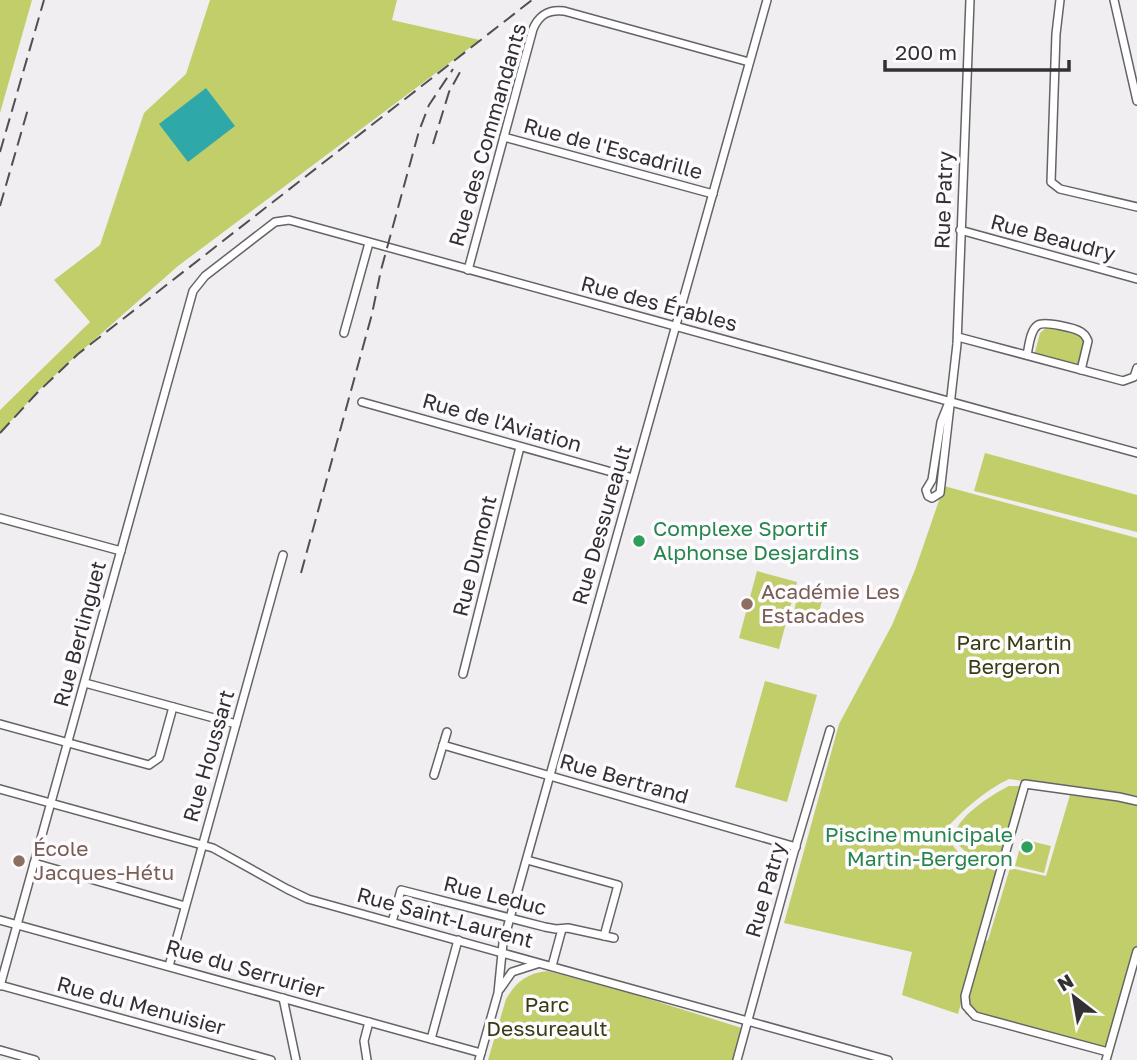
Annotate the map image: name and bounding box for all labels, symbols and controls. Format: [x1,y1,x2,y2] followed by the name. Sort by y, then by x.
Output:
[443,20,531,249] street label: Rue des Commandants
[885,28,1069,72] scale bar
[895,39,957,65] text: 200 m
[521,112,706,184] street label: Rue de l'Escadrille
[928,150,958,249] street label: Rue Patry
[988,208,1119,266] street label: Rue Beaudry
[578,270,740,336] street label: Rue des Érables
[420,387,585,457] street label: Rue de l'Aviation
[566,442,636,608] street label: Rue Dessureault
[446,493,502,619] street label: Rue Dumont
[653,515,859,565] place label: Complexe Sportif Alphonse Desjardins
[631,533,647,549] marker: Complexe Sportif Alphonse Desjardins
[47,558,111,710] street label: Rue Berlinguet
[761,578,900,628] place label: Académie Les Estacades
[739,596,755,612] marker: Académie Les Estacades
[956,629,1072,679] park label: Parc Martin Bergeron
[177,687,239,825] street label: Rue Houssart
[557,747,692,809] street label: Rue Bertrand
[825,821,1013,871] place label: Piscine municipale Martin-Bergeron
[33,835,174,885] place label: École Jacques-Hétu
[739,839,791,940] street label: Rue Patry
[1019,839,1035,855] marker: Piscine municipale Martin-Bergeron
[11,853,27,869] marker: École Jacques-Hétu
[441,870,549,920] street label: Rue Leduc
[354,881,536,953] street label: Rue Saint-Laurent
[163,933,328,1003] street label: Rue du Serrurier
[1039,962,1109,1032] north arrow
[1053,968,1077,996] text: N
[54,970,228,1040] street label: Rue du Menuisier
[486,991,608,1041] park label: Parc Dessureault

